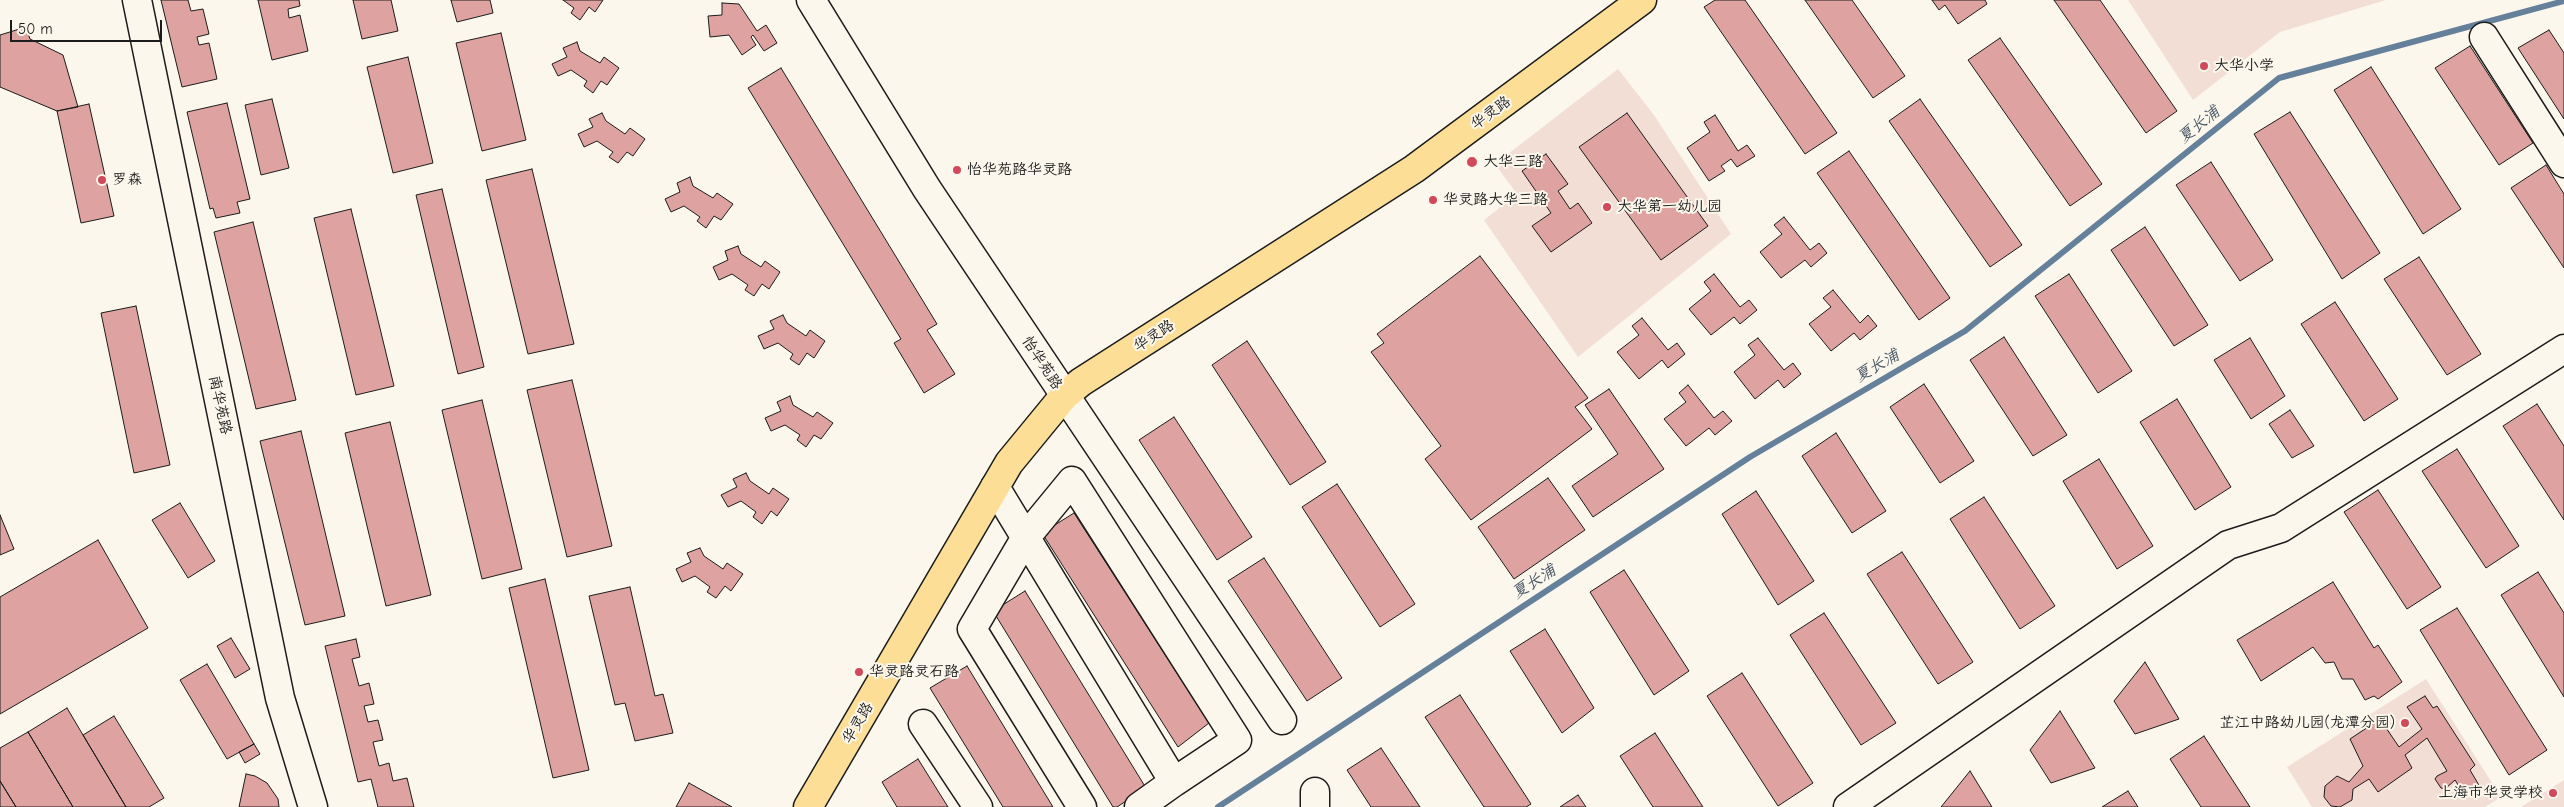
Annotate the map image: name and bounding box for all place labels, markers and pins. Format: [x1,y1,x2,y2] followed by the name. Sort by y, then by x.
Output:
[2214,57,2274,75] place label: 大华小学
[2198,60,2210,72] marker: 大华小学
[1483,153,1543,171] place label: 大华三路
[1465,155,1479,169] marker: 大华三路
[967,161,1072,179] place label: 怡华苑路华灵路
[951,164,963,176] marker: 怡华苑路华灵路
[112,171,142,189] place label: 罗森
[96,174,108,186] marker: 罗森
[1443,191,1548,209] place label: 华灵路大华三路
[1427,194,1439,206] marker: 华灵路大华三路
[1617,198,1722,216] place label: 大华第一幼儿园
[1601,201,1613,213] marker: 大华第一幼儿园
[869,663,959,681] place label: 华灵路灵石路
[853,666,865,678] marker: 华灵路灵石路
[2220,714,2395,732] place label: 芷江中路幼儿园(龙潭分园)
[2399,717,2411,729] marker: 芷江中路幼儿园(龙潭分园)
[2438,784,2543,802] place label: 上海市华灵学校
[2547,787,2559,799] marker: 上海市华灵学校

